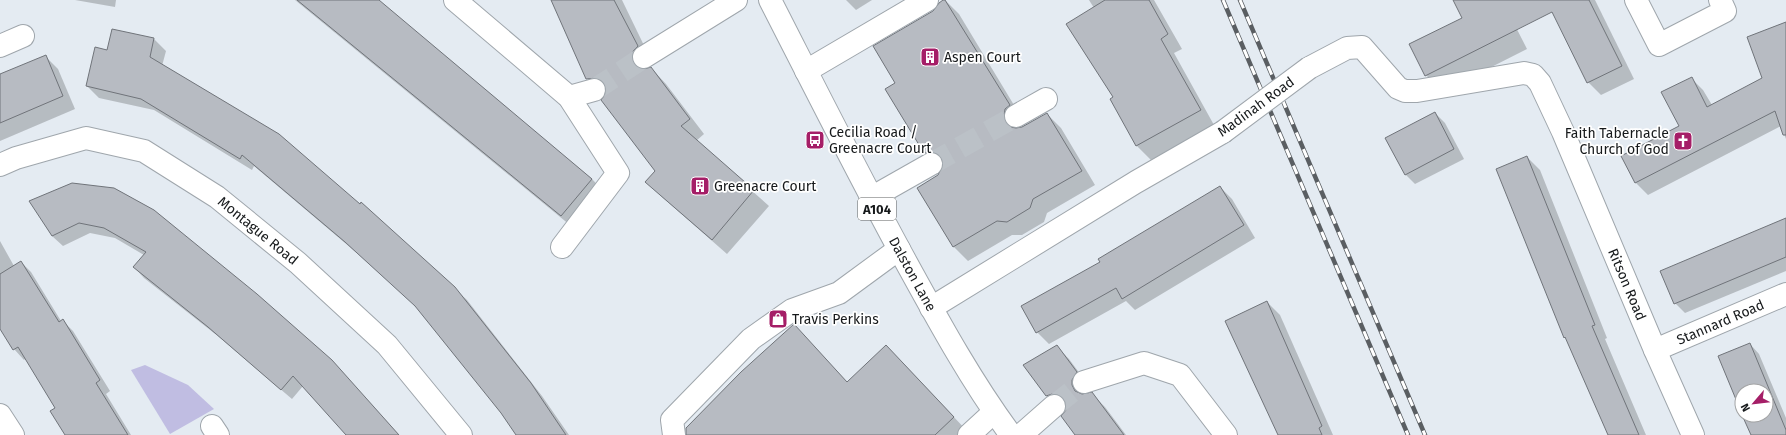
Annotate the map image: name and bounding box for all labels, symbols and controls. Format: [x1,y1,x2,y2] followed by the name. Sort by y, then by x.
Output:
[919,46,941,68] building icon: Aspen Court
[944,49,1022,66] place label: Aspen Court
[1214,73,1298,141] street label: Madinah Road
[829,124,932,157] place label: Cecilia Road / Greenacre Court
[1565,125,1669,158] place label: Faith Tabernacle Church of God
[804,129,826,151] bus stop icon: Cecilia Road / Greenacre Court
[1672,130,1694,152] church icon: Faith Tabernacle Church of God
[689,175,711,197] building icon: Greenacre Court
[714,178,817,195] place label: Greenacre Court
[214,193,302,268] street label: Montague Road
[858,198,896,220] road number: A104
[885,234,940,314] street label: Dalston Lane
[1605,246,1650,323] street label: Ritson Road
[1674,296,1767,348] street label: Stannard Road
[767,308,789,330] shop icon: Travis Perkins
[792,311,879,328] place label: Travis Perkins
[1734,383,1774,423] north arrow
[1738,401,1753,414] text: N

